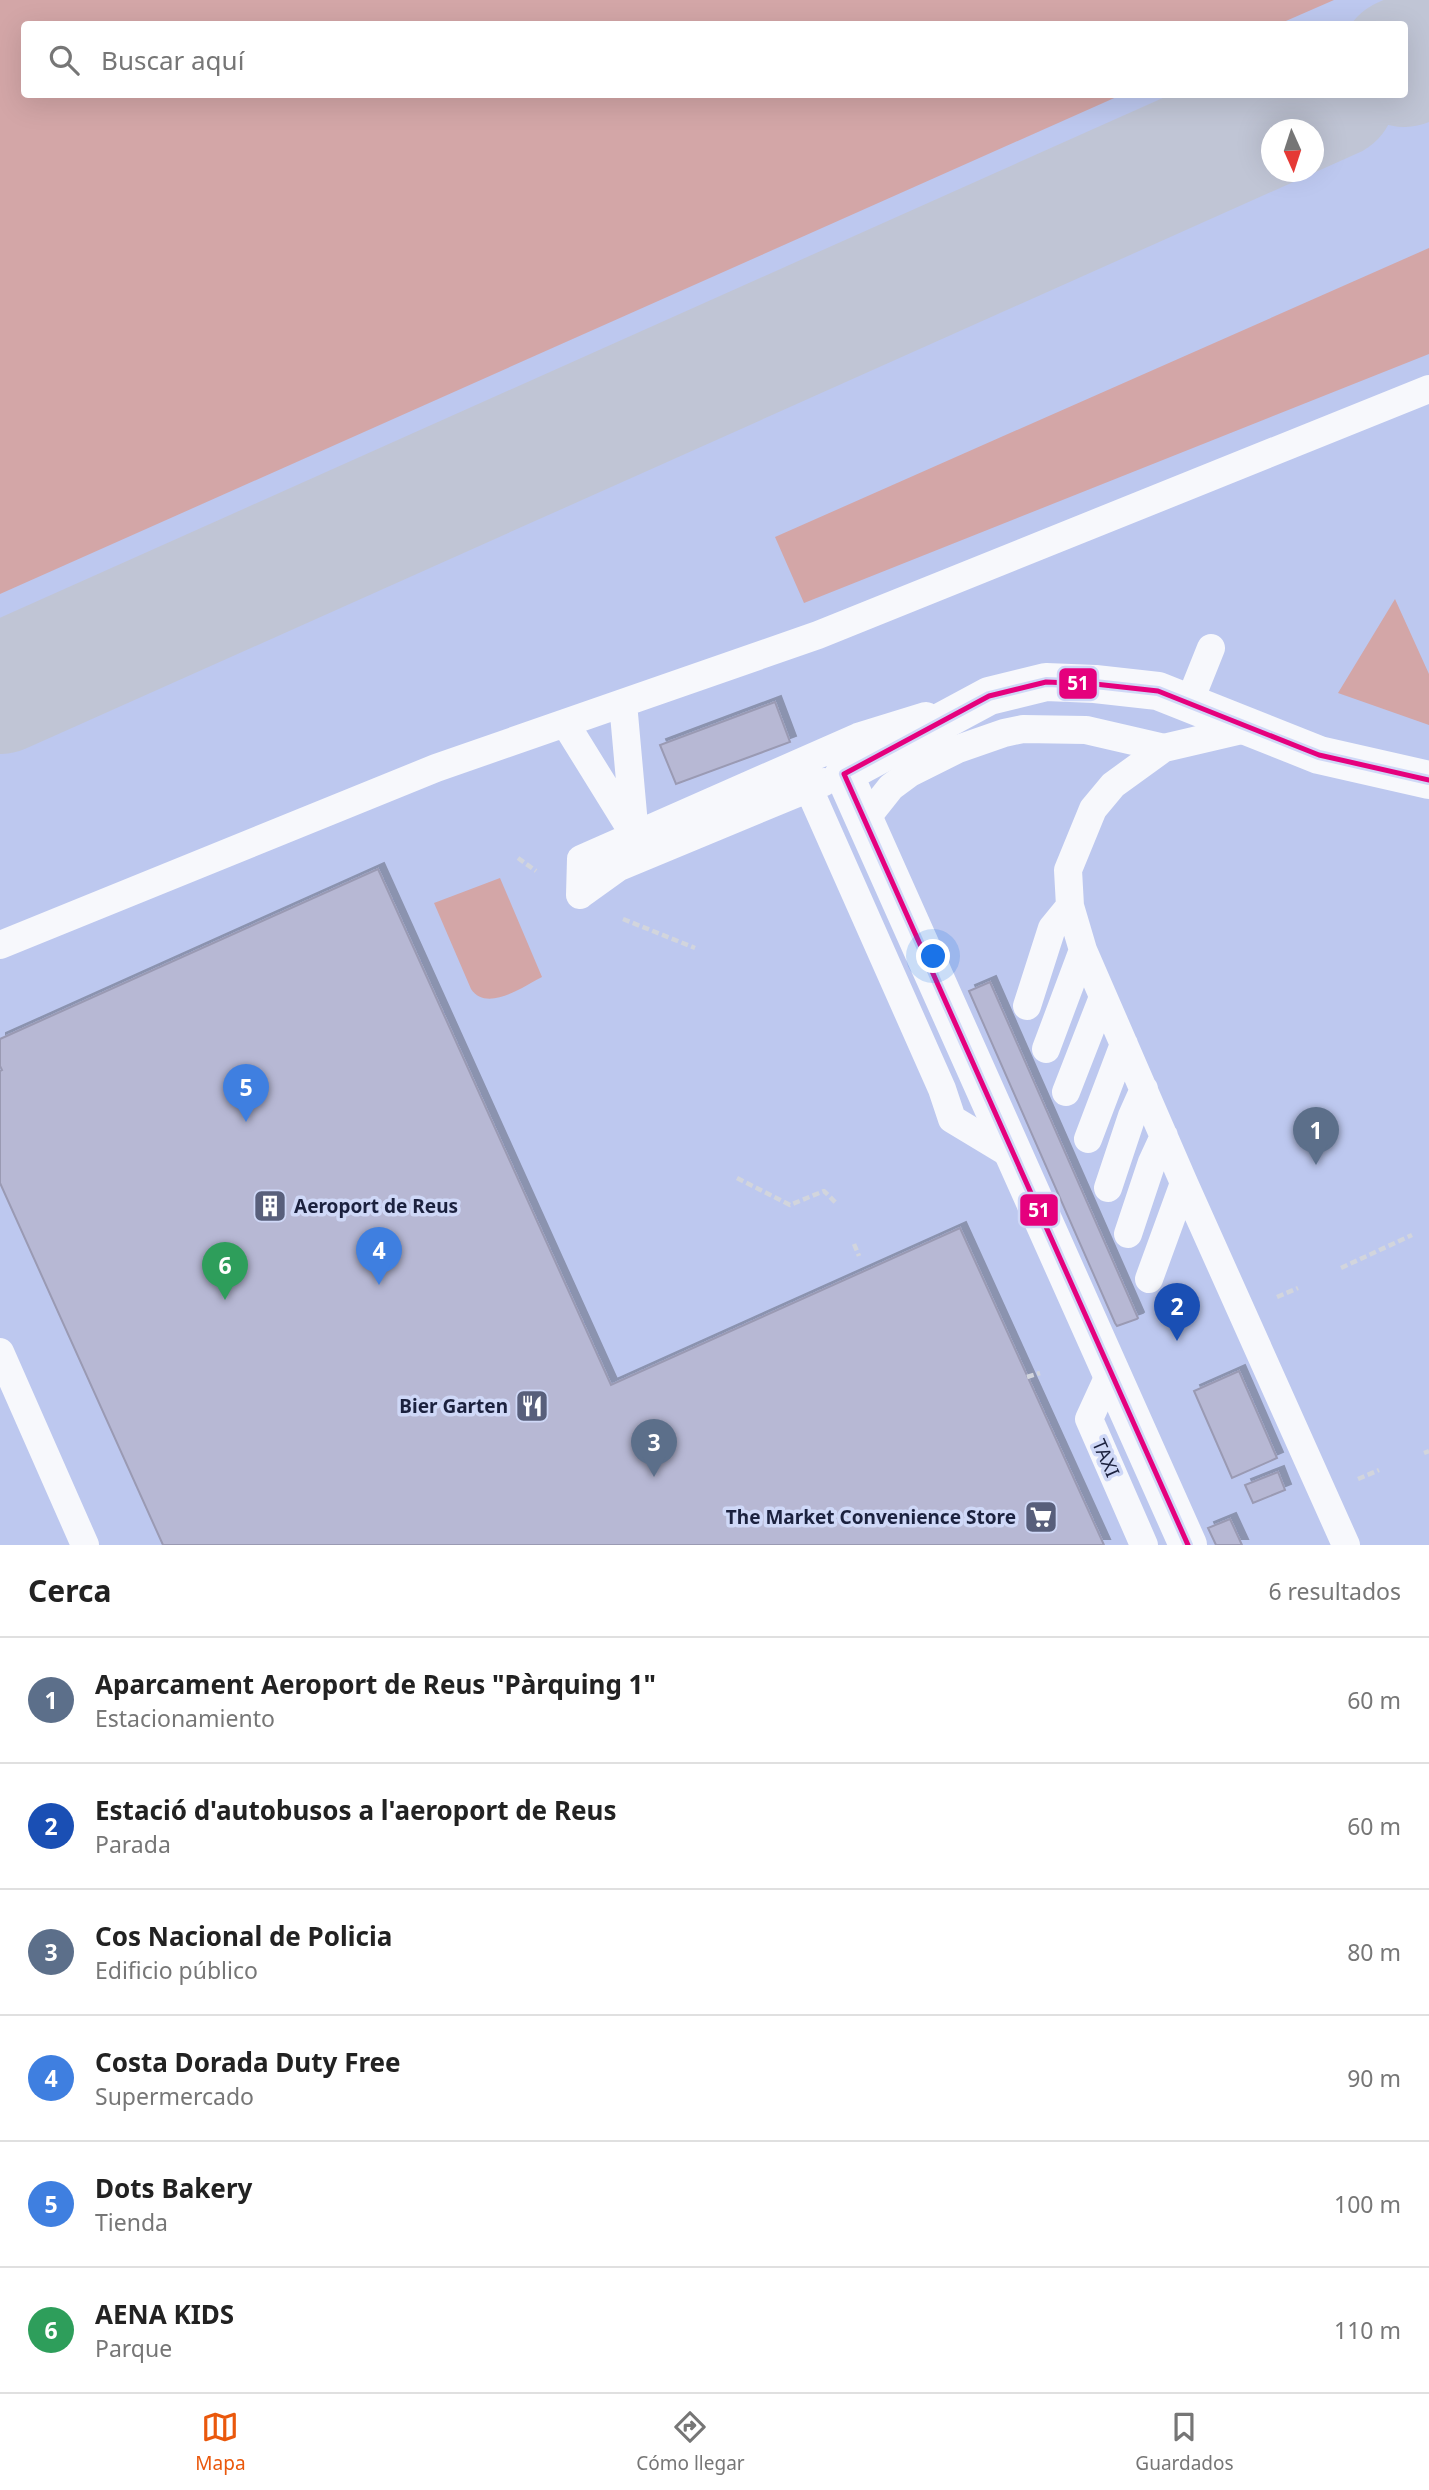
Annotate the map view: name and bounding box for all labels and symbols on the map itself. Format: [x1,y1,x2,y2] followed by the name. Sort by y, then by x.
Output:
[1261,119,1324,182] north arrow
[1058,667,1098,700] line badge: 51
[1067,670,1089,696] text: 51
[916,939,950,973] your location
[223,1064,269,1122] pin: 5
[1293,1107,1339,1165] pin: 1
[251,1187,289,1225] building icon: Aeroport de Reus
[294,1193,458,1219] place label: Aeroport de Reus
[1019,1193,1059,1227] line badge: 51
[1028,1197,1050,1223] text: 51
[356,1227,402,1285] pin: 4
[202,1242,248,1300] pin: 6
[1154,1283,1200,1341] pin: 2
[513,1387,551,1425] restaurant icon: Bier Garten
[399,1393,508,1419] place label: Bier Garten
[631,1419,677,1477] pin: 3
[1086,1435,1126,1481] street label: TAXI
[1022,1498,1060,1536] supermarket icon: The Market Convenience Store
[726,1504,1016,1530] place label: The Market Convenience Store

